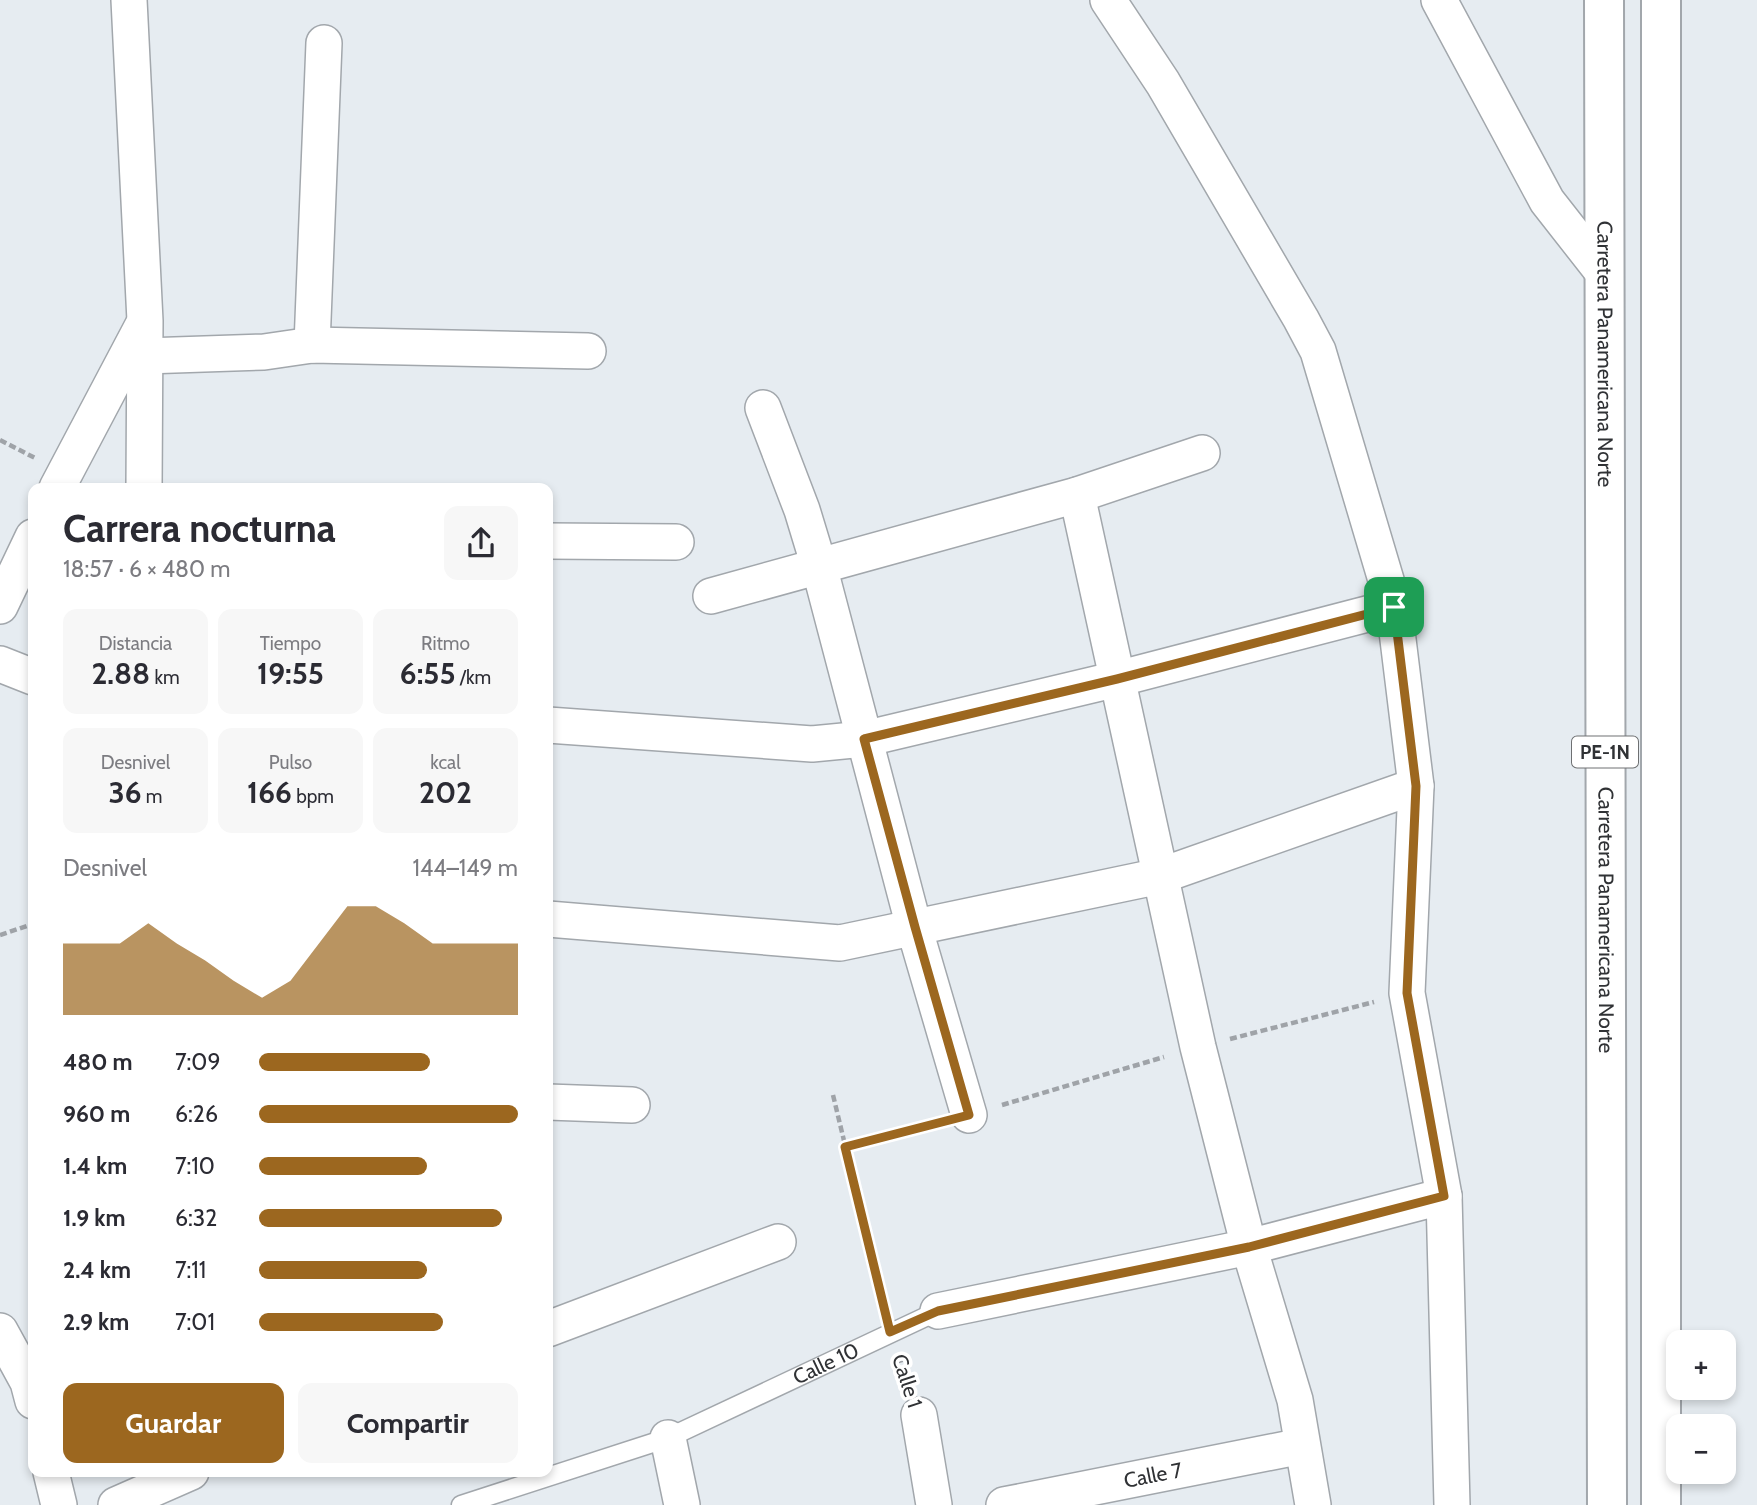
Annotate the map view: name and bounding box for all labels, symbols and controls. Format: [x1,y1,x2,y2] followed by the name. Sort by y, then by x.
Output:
[1592,221,1618,488] street label: Carretera Panamericana Norte
[63,505,336,552] text: Carrera nocturna
[444,506,518,580] button: share
[63,555,230,583] text: 18:57 · 6 × 480 m
[1364,577,1424,637] pin
[1375,588,1413,626] icon: arrive
[99,632,172,655] text: Distancia
[260,632,321,655] text: Tiempo
[421,632,470,655] text: Ritmo
[91,655,150,692] text: 2.88
[257,655,324,692] text: 19:55
[400,655,456,692] text: 6:55
[150,666,180,689] text: km
[456,666,491,689] text: /km
[1572,736,1638,768] road number: PE-1N
[101,751,170,774] text: Desnivel
[269,751,312,774] text: Pulso
[430,751,461,774] text: kcal
[109,774,142,811] text: 36
[247,774,292,811] text: 166
[419,774,472,811] text: 202
[142,785,162,808] text: m
[292,785,334,808] text: bpm
[1594,787,1619,1054] street label: Carretera Panamericana Norte
[63,854,147,882] text: Desnivel
[413,854,518,882] text: 144–149 m
[63,1048,133,1076] text: 480 m
[175,1048,220,1076] text: 7:09
[63,1100,130,1128] text: 960 m
[175,1100,218,1128] text: 6:26
[63,1152,127,1180] text: 1.4 km
[175,1152,215,1180] text: 7:10
[63,1204,126,1232] text: 1.9 km
[175,1204,217,1232] text: 6:32
[63,1256,131,1284] text: 2.4 km
[175,1256,206,1284] text: 7:11
[63,1308,129,1336] text: 2.9 km
[175,1308,215,1336] text: 7:01
[1666,1330,1736,1484] map controls
[1666,1330,1736,1400] button: +
[789,1337,863,1389] street label: Calle 10
[887,1351,928,1411] street label: Calle 1
[63,1383,284,1463] button: Guardar
[298,1383,518,1463] button: Compartir
[1666,1414,1736,1484] button: −
[1122,1457,1185,1493] street label: Calle 7

